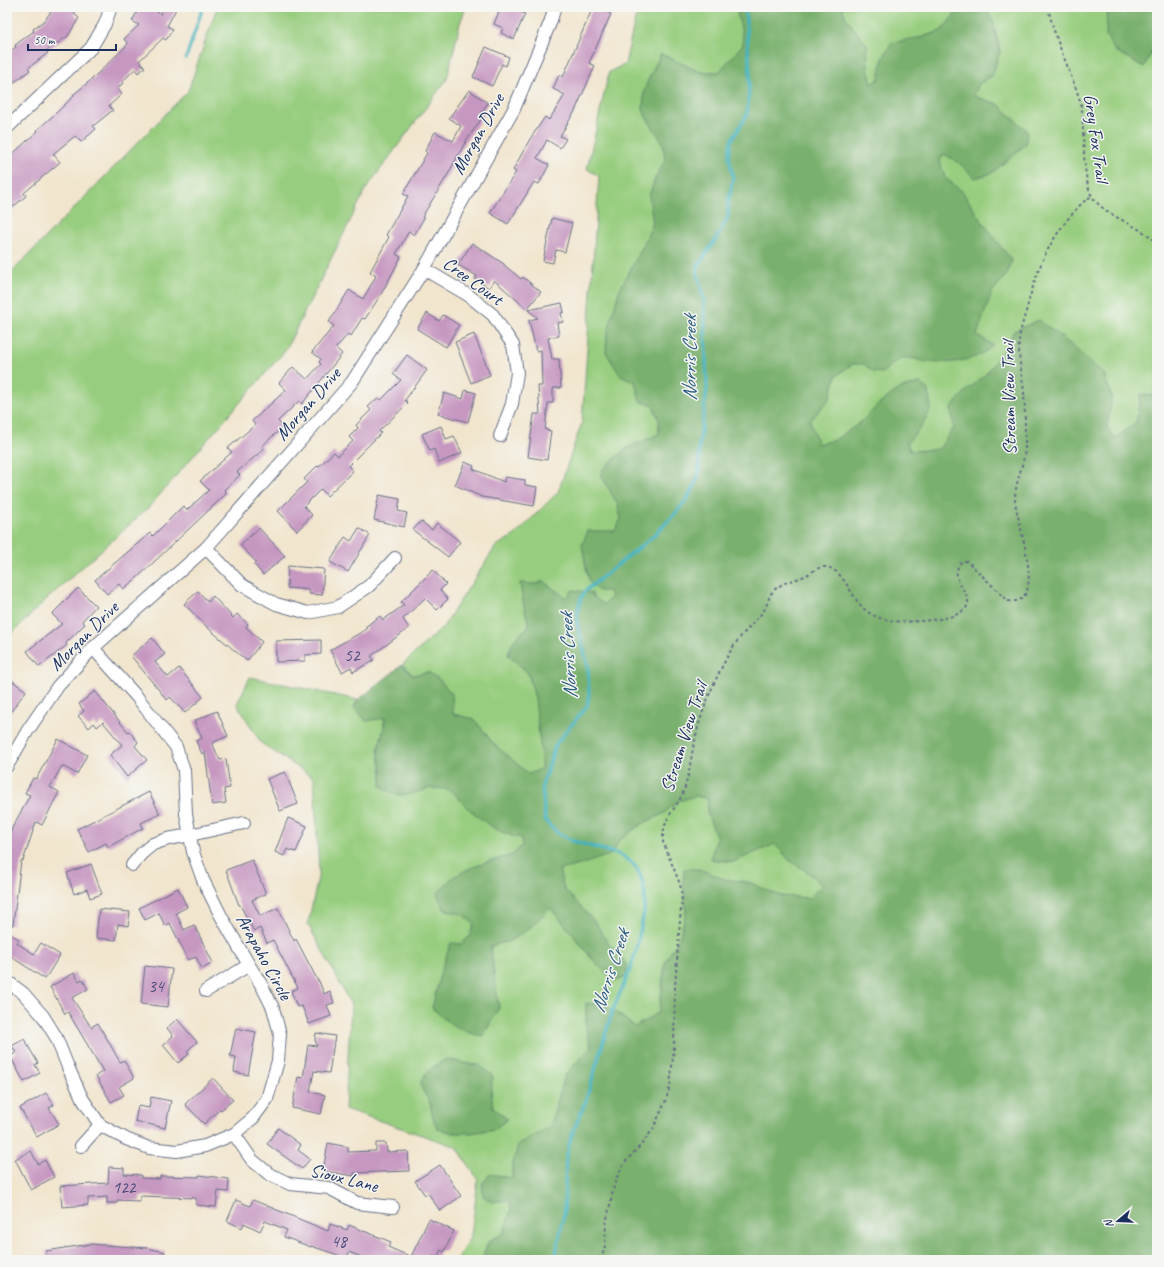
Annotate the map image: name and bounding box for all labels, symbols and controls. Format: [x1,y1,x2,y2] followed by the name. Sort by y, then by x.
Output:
[28,26,116,52] scale bar
[34,32,56,48] text: 50 m
[446,88,511,179] street label: Morgan Drive
[1078,92,1115,187] street label: Grey Fox Trail
[438,251,509,312] street label: Cree Court
[677,311,702,401] water label: Norris Creek
[996,337,1022,455] street label: Stream View Trail
[270,361,347,445] street label: Morgan Drive
[44,595,125,676] street label: Morgan Drive
[553,609,583,699] water label: Norris Creek
[344,645,361,666] house number: 52
[655,675,714,795] street label: Stream View Trail
[231,910,298,1006] street label: Arapaho Circle
[585,923,636,1016] water label: Norris Creek
[148,976,166,997] house number: 34
[308,1158,382,1198] street label: Sioux Lane
[113,1177,137,1198] house number: 122
[1098,1201,1138,1241] north arrow
[1100,1217,1116,1230] text: N
[331,1231,349,1252] house number: 48

